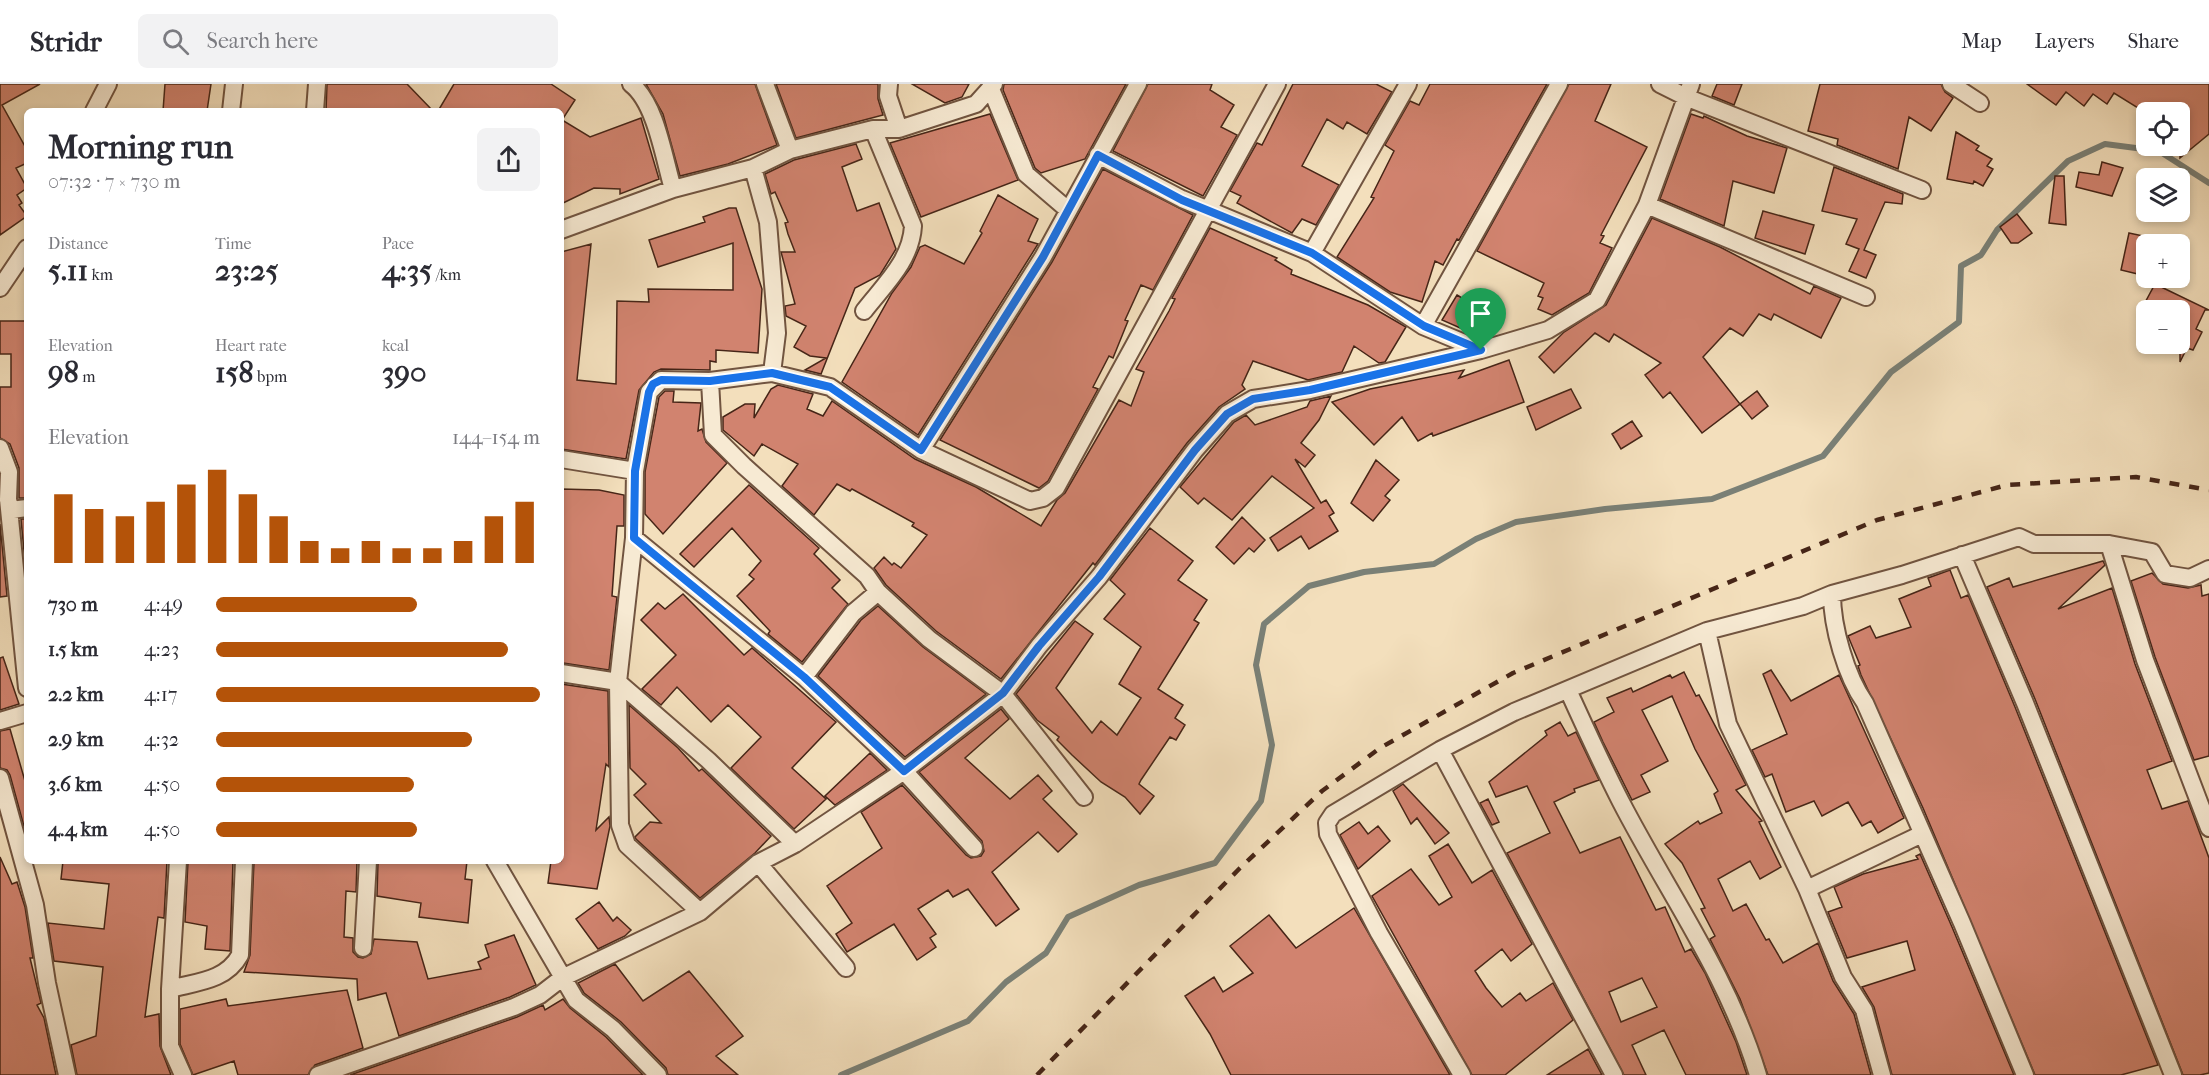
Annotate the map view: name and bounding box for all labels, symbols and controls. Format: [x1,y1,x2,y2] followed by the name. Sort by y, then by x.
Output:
[138,14,558,68] search box
[30,25,102,58] text: Stridr
[159,25,192,58] icon: search
[207,28,318,54] text: Search here
[1961,29,2002,53] text: Map
[2035,29,2094,53] text: Layers
[2127,29,2179,53] text: Share
[2136,102,2190,354] map controls
[2136,102,2190,156] button: locate
[48,128,233,167] text: Morning run
[477,128,540,191] button: share
[2136,168,2190,222] button: layers
[48,170,180,193] text: 07:32 · 7 × 730 m
[48,234,108,253] text: Distance
[215,234,251,253] text: Time
[382,234,414,253] text: Pace
[2136,234,2190,288] button: +
[48,253,88,288] text: 5.11
[215,253,278,288] text: 23:25
[382,253,432,288] text: 4:35
[88,265,113,284] text: km
[432,265,461,284] text: /km
[1455,288,1506,350] pin
[1464,297,1497,330] icon: arrive
[2136,300,2190,354] button: −
[48,336,113,355] text: Elevation
[215,336,287,355] text: Heart rate
[382,336,409,355] text: kcal
[48,355,79,390] text: 98
[215,355,254,390] text: 158
[382,355,427,390] text: 390
[79,367,96,386] text: m
[254,367,287,386] text: bpm
[48,426,129,449] text: Elevation
[452,426,540,449] text: 144–154 m
[48,593,98,616] text: 730 m
[144,593,183,616] text: 4:49
[48,638,98,661] text: 1.5 km
[144,638,179,661] text: 4:23
[48,683,104,706] text: 2.2 km
[144,683,177,706] text: 4:17
[48,728,104,751] text: 2.9 km
[144,728,179,751] text: 4:32
[48,773,102,796] text: 3.6 km
[144,773,180,796] text: 4:50
[48,818,108,841] text: 4.4 km
[144,818,180,841] text: 4:50

